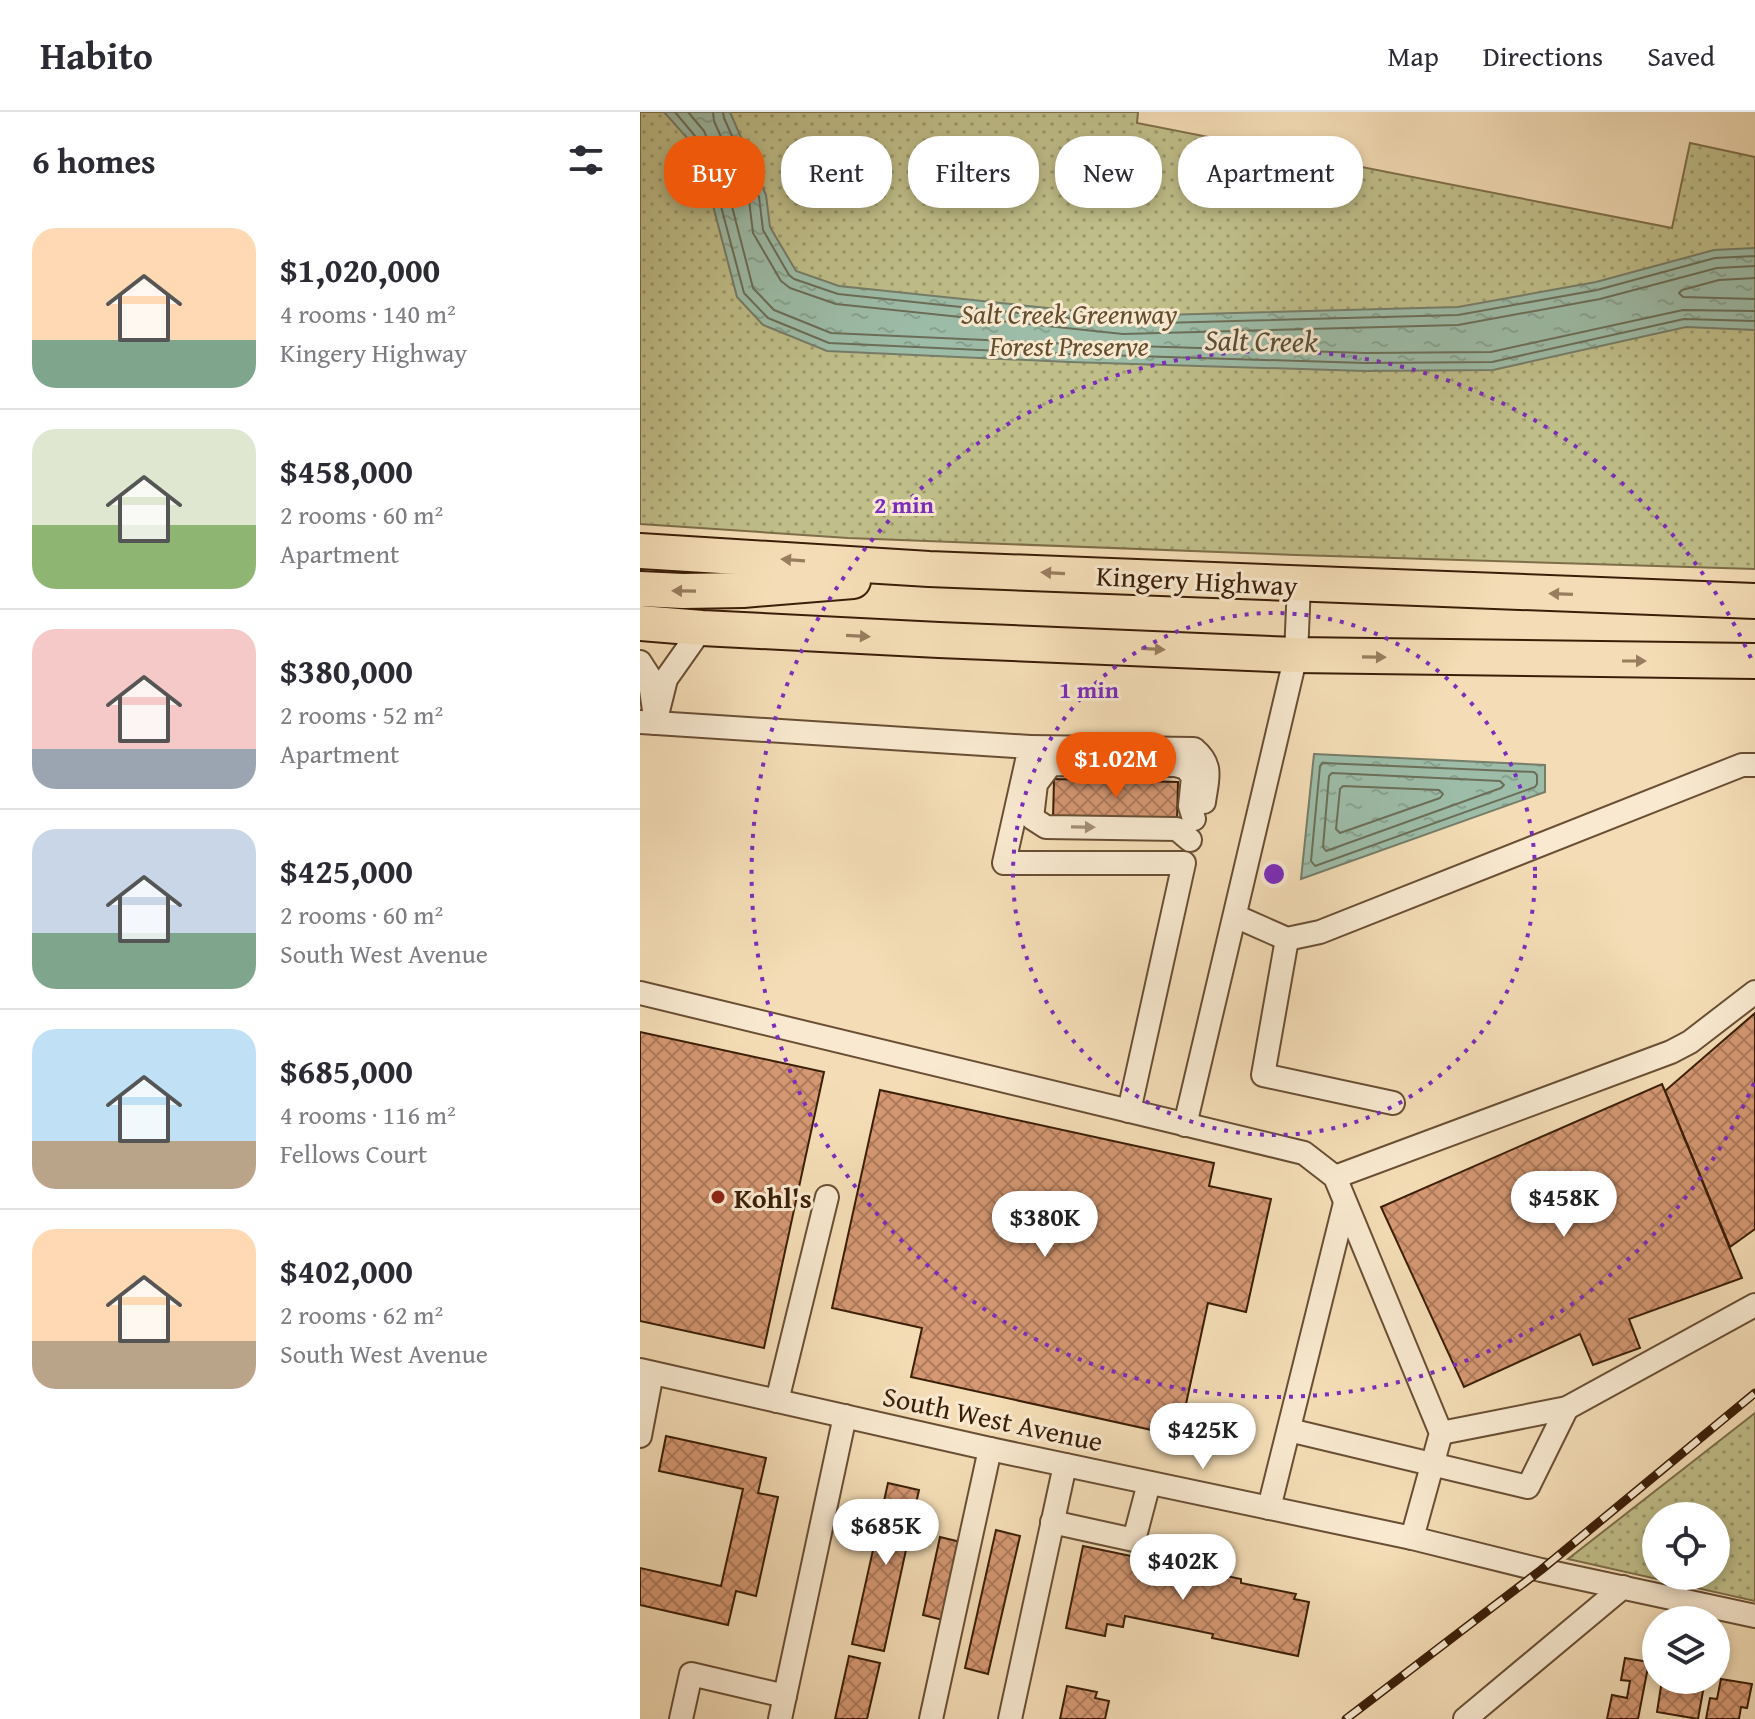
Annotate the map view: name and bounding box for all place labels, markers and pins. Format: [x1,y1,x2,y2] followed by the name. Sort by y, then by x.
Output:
[1051,732,1181,800] pin: $1.02M
[1260,860,1288,888] centre of rings
[1508,1171,1620,1239] pin: $458K
[734,1177,812,1218] place label: Kohl's
[709,1188,727,1206] marker: Kohl's
[989,1191,1101,1259] pin: $380K
[1147,1403,1259,1471] pin: $425K
[830,1499,942,1567] pin: $685K
[1127,1534,1239,1602] pin: $402K

